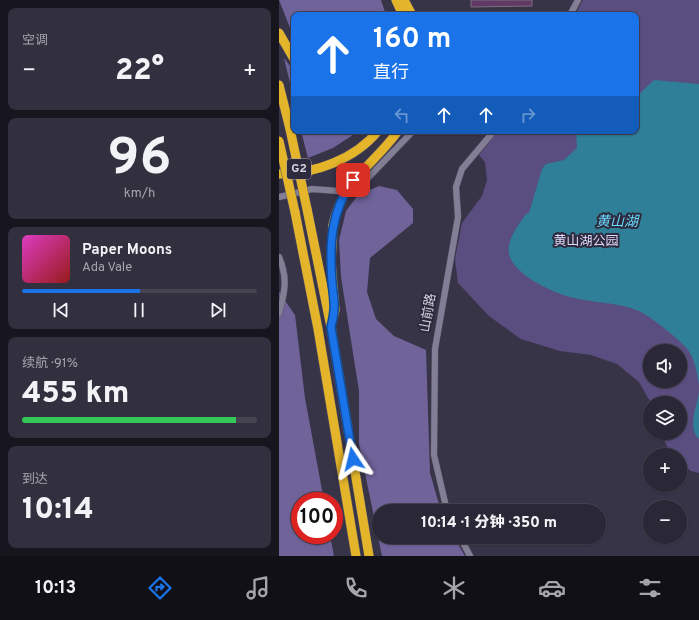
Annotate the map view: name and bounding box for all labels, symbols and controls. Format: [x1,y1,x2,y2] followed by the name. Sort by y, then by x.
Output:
[373,22,451,58] text: 160 m
[307,28,359,80] icon: ahead
[22,33,48,49] text: 空调
[115,53,164,90] text: 22°
[22,58,36,85] text: −
[243,58,257,85] text: +
[373,62,409,85] text: 直行
[391,104,413,126] icon: left
[433,104,455,126] icon: ahead
[475,104,497,126] icon: ahead
[517,104,539,126] icon: right
[108,127,171,193] text: 96
[287,159,311,179] road number: G2
[336,163,370,197] pin
[342,169,364,191] icon: arrive
[124,186,155,202] text: km/h
[596,214,640,231] water label: 黄山湖
[553,234,619,250] park label: 黄山湖公园
[82,241,172,260] text: Paper Moons
[82,260,132,276] text: Ada Vale
[417,292,440,334] street label: 山前路
[50,299,72,321] icon: previous
[128,299,150,321] icon: pause
[207,299,229,321] icon: next
[643,344,687,544] map controls
[643,344,687,388] button: sound
[22,356,78,372] text: 续航 · 91%
[22,376,129,413] text: 455 km
[643,396,687,440] button: layers
[332,438,374,480] position arrow
[643,448,687,492] button: +
[22,472,48,488] text: 到达
[22,492,94,529] text: 10:14
[291,492,343,544] speed limit sign: 100
[643,500,687,544] button: −
[421,514,557,533] text: 10:14 · 1 分钟 · 350 m
[146,574,174,602] icon: directions
[244,574,272,602] icon: music
[342,574,370,602] icon: phone
[440,574,468,602] icon: climate
[538,574,566,602] icon: car
[636,574,664,602] icon: filters
[35,577,76,600] text: 10:13

